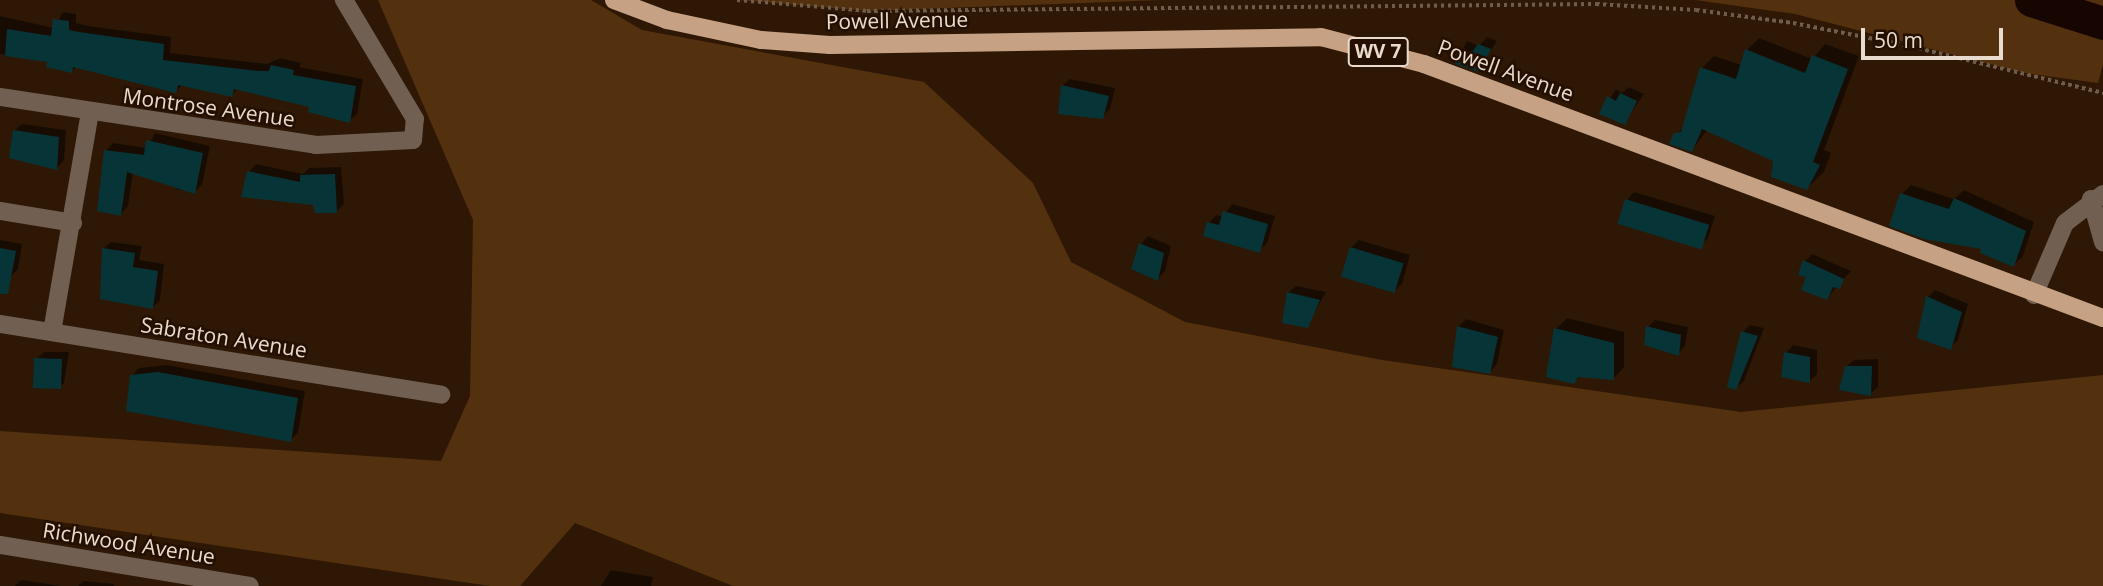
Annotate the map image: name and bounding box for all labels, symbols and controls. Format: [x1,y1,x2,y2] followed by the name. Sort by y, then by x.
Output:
[826,6,968,34] street label: Powell Avenue
[1865,14,2007,58] scale bar
[1874,26,1923,54] text: 50 m
[1435,34,1577,106] street label: Powell Avenue
[1346,36,1410,68] road number: WV 7
[121,82,297,132] street label: Montrose Avenue
[139,311,309,363] street label: Sabraton Avenue
[41,517,217,569] street label: Richwood Avenue

